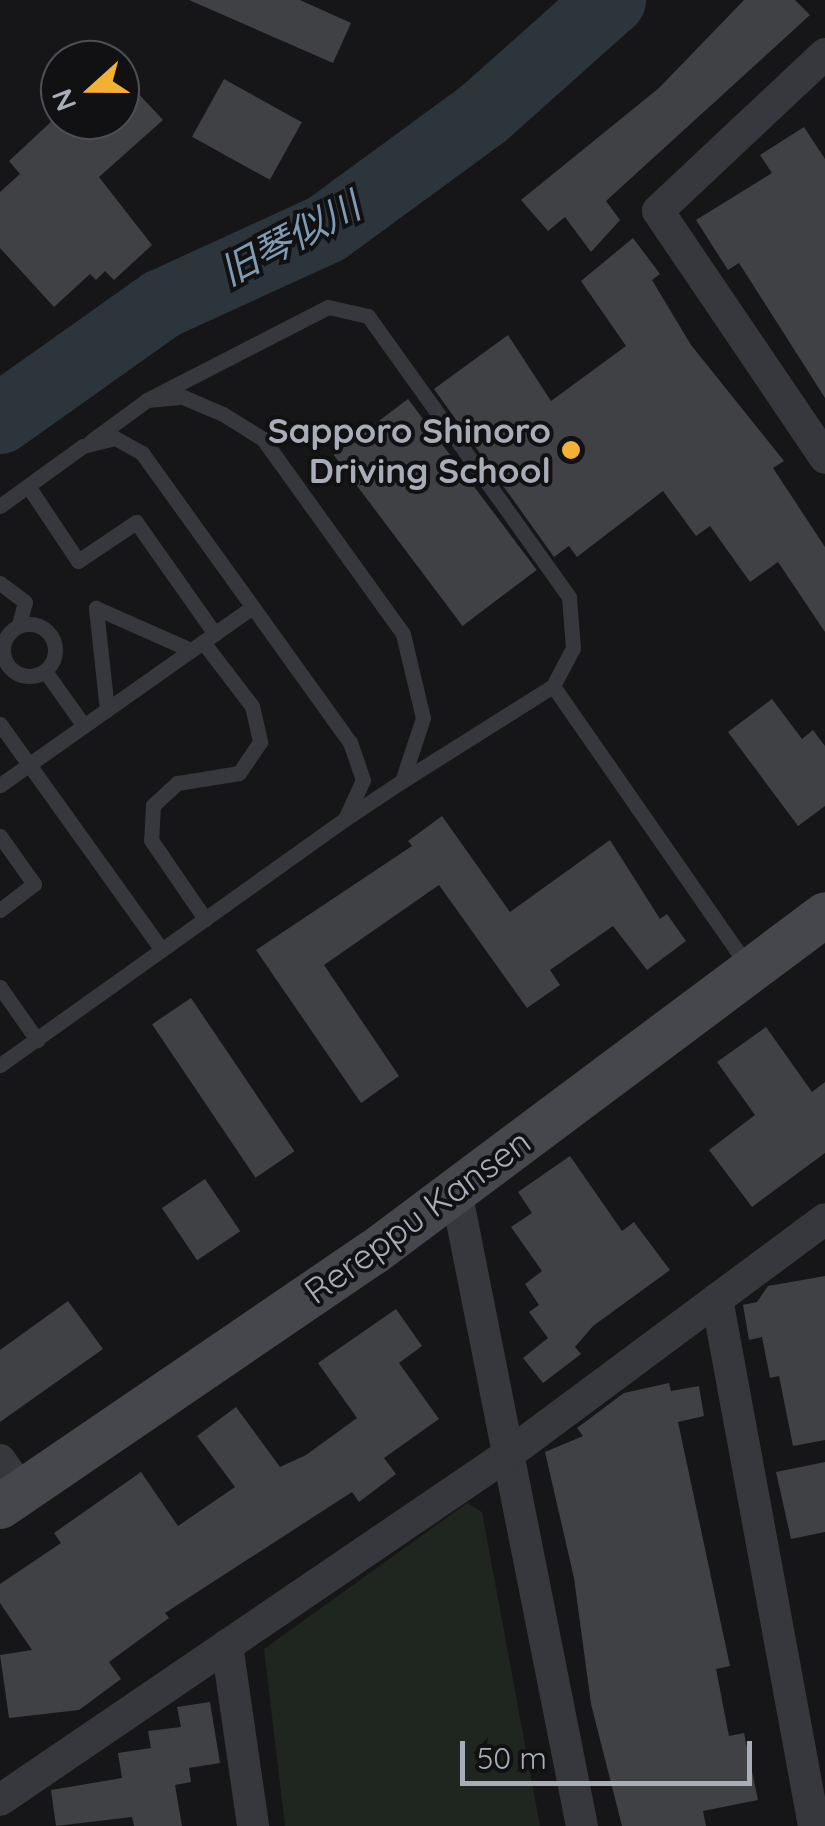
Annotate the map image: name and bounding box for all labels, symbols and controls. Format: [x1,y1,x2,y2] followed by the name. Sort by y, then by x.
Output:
[40,40,140,140] north arrow
[43,84,83,116] text: N
[212,183,368,295] water label: 旧琴似川
[268,409,551,491] place label: Sapporo Shinoro Driving School
[560,439,582,461] marker: Sapporo Shinoro Driving School
[296,1120,538,1312] street label: Rereppu Kansen
[465,1721,758,1783] scale bar
[477,1739,547,1777] text: 50 m

